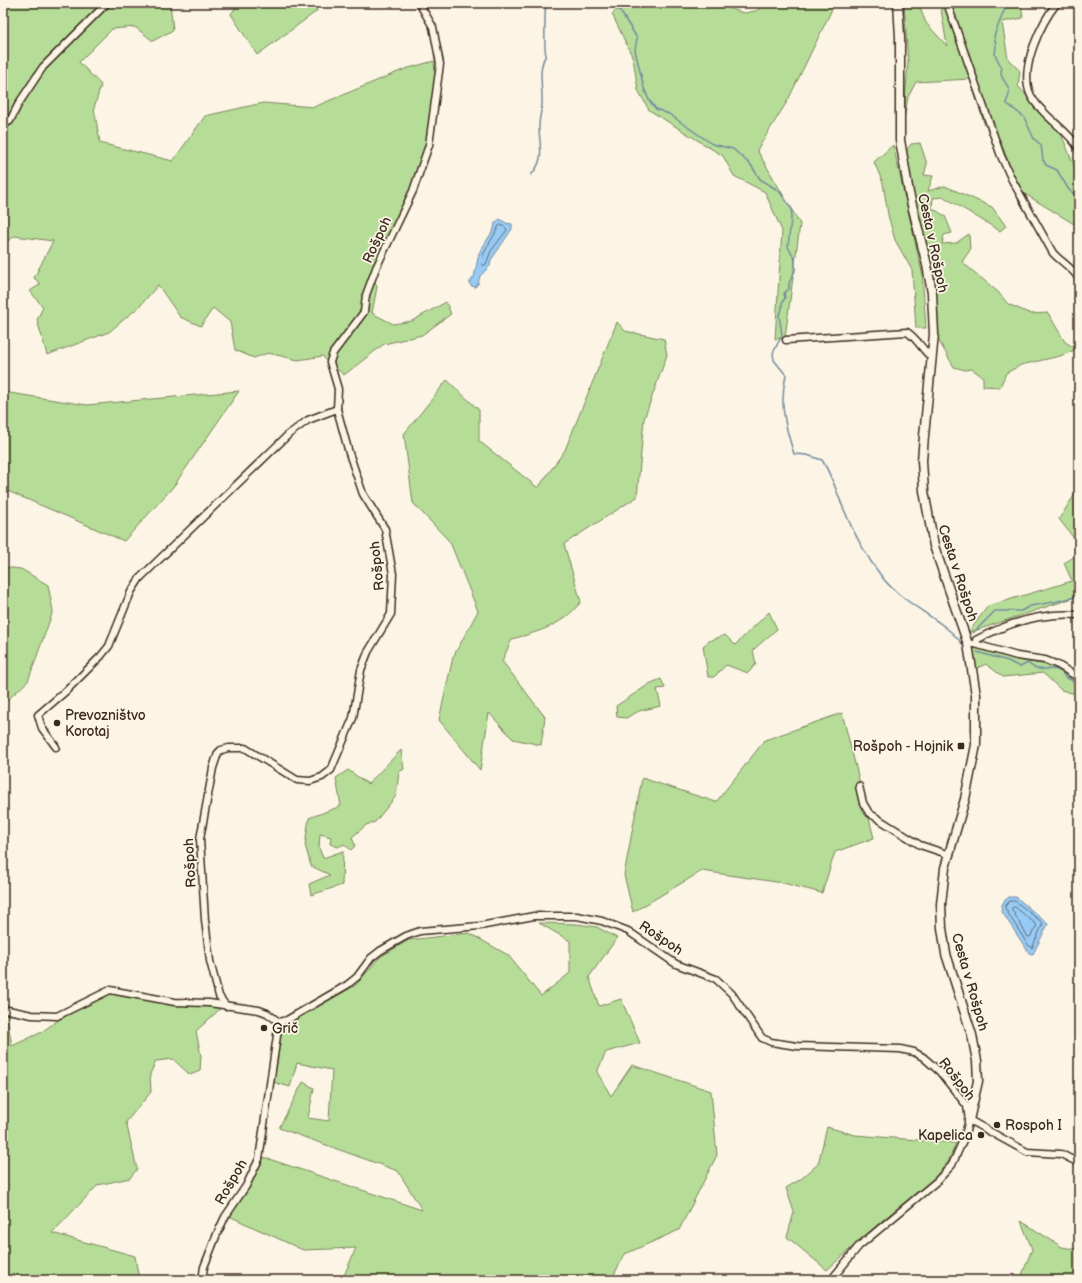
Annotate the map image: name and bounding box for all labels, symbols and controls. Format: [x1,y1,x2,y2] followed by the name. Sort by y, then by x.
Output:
[914,192,952,294] street label: Cesta v Rošpoh
[359,214,395,266] street label: Rošpoh
[934,522,982,624] street label: Cesta v Rošpoh
[366,540,388,591] street label: Rošpoh
[65,707,146,740] place label: Prevozništvo Korotaj
[52,718,62,728] marker: Prevozništvo Korotaj
[853,738,953,755] place label: Rošpoh - Hojnik
[956,741,966,751] marker: Rošpoh - Hojnik
[180,838,200,888] street label: Rošpoh
[636,917,686,959] street label: Rošpoh
[948,931,992,1033] street label: Cesta v Rošpoh
[272,1020,299,1037] place label: Grič
[259,1023,269,1033] marker: Grič
[935,1054,979,1104] street label: Rošpoh
[1005,1117,1062,1134] place label: Rospoh I
[992,1120,1002,1130] marker: Rospoh I
[918,1127,973,1144] place label: Kapelica
[976,1130,986,1140] marker: Kapelica
[211,1156,251,1208] street label: Rošpoh

